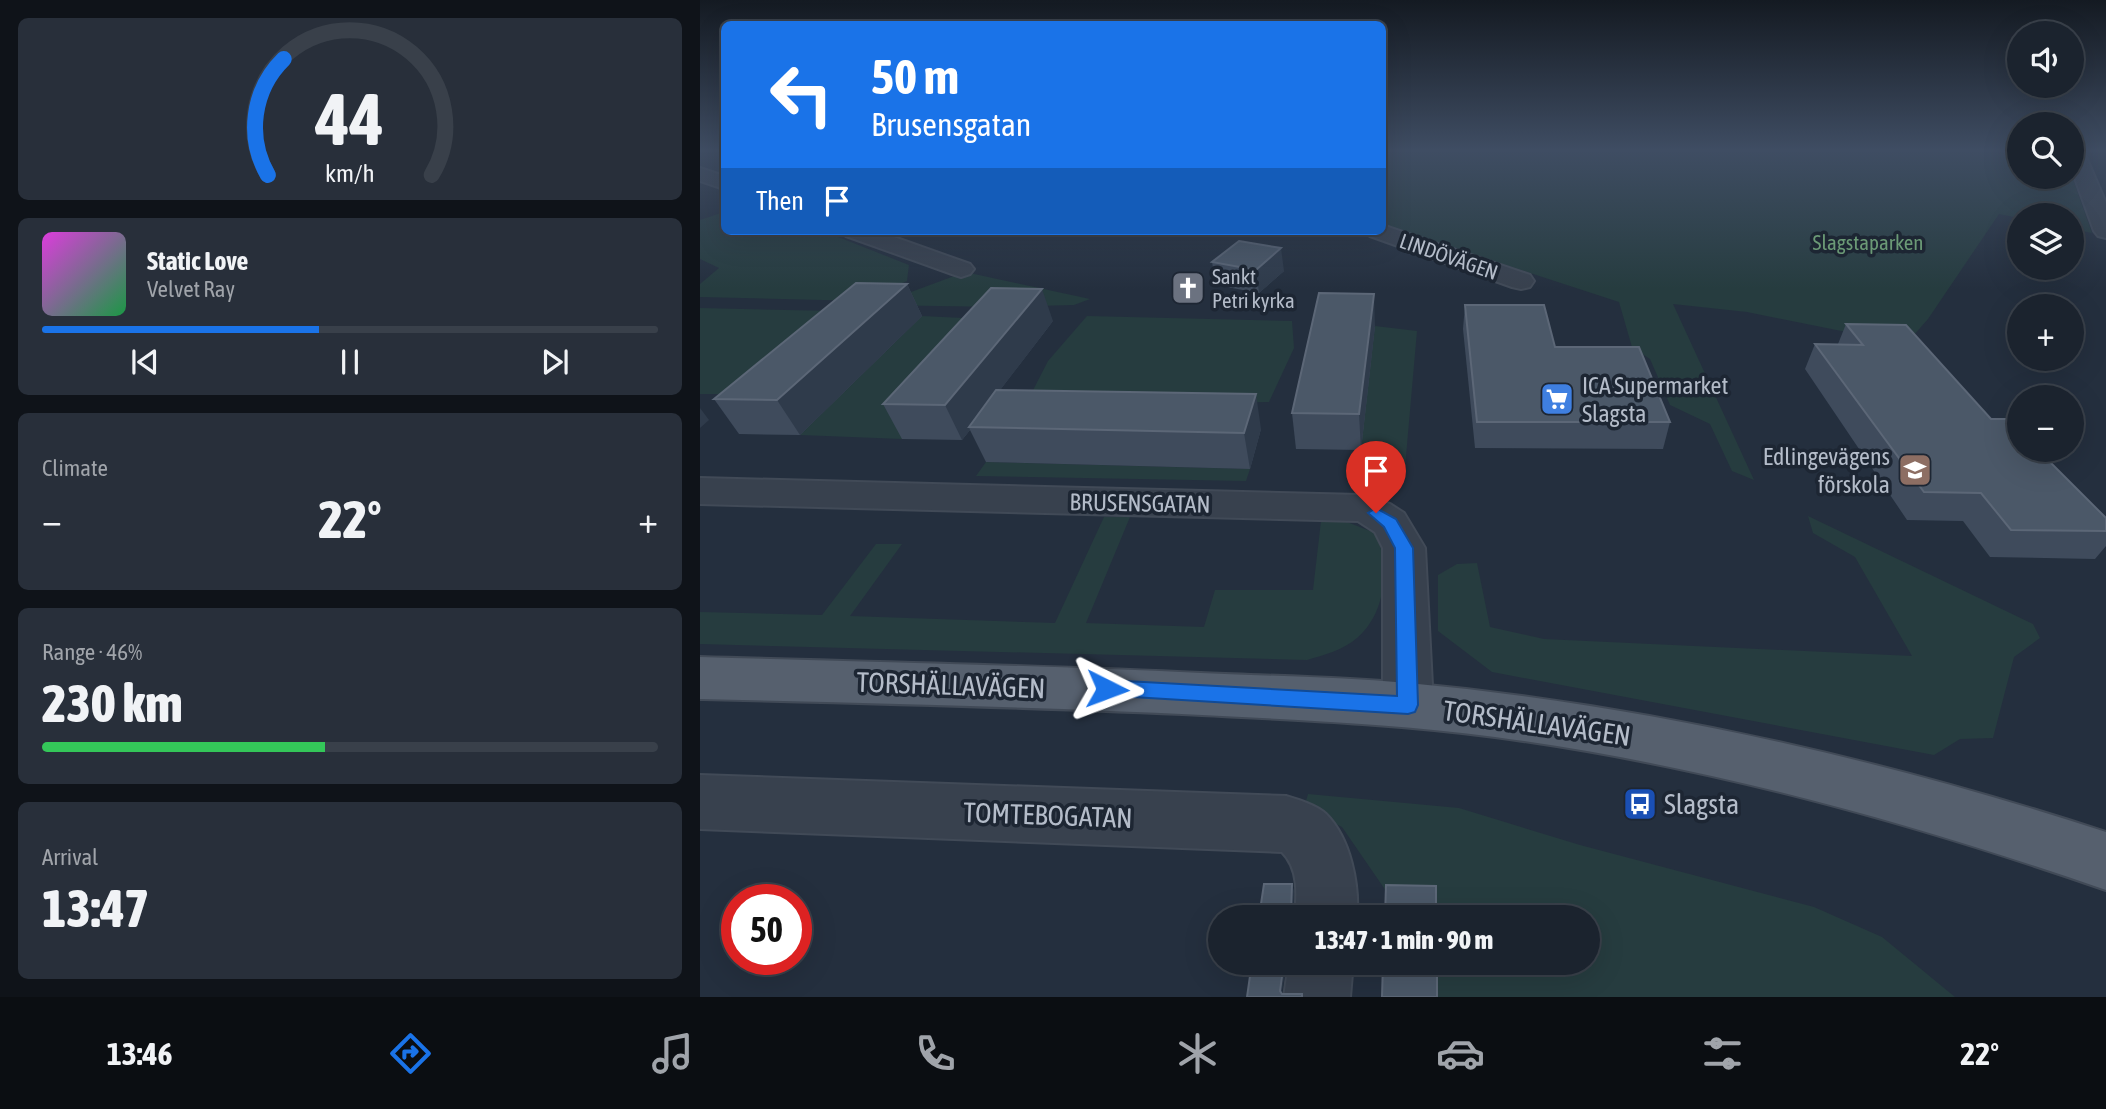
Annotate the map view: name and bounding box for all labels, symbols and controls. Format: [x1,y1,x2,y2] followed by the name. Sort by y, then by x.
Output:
[2007,21,2084,462] map controls
[2007,21,2084,98] button: sound
[871,48,959,104] text: 50 m
[756,49,847,140] icon: left
[315,77,384,160] text: 44
[871,106,1031,143] text: Brusensgatan
[2007,112,2084,189] button: search
[325,159,375,187] text: km/h
[818,182,856,220] icon: arrive
[756,186,804,216] text: Then
[2007,203,2084,280] button: layers
[1397,228,1501,284] street label: LINDÖVÄGEN
[1813,230,1923,254] park label: Slagstaparken
[147,246,248,276] text: Static Love
[1212,264,1295,312] place label: Sankt Petri kyrka
[1169,269,1207,307] church icon: Sankt Petri kyrka
[147,276,235,302] text: Velvet Ray
[2007,294,2084,371] button: +
[126,343,164,381] icon: previous
[331,343,369,381] icon: pause
[536,343,574,381] icon: next
[1582,372,1728,427] place label: ICA Supermarket Slagsta
[1538,380,1576,418] supermarket icon: ICA Supermarket Slagsta
[2007,385,2084,462] button: −
[1346,441,1406,513] pin
[1763,443,1890,498] place label: Edlingevägens förskola
[1896,451,1934,489] school or university icon: Edlingevägens förskola
[1357,452,1395,490] icon: arrive
[42,455,108,481] text: Climate
[1069,488,1211,518] street label: BRUSENSGATAN
[318,489,382,549] text: 22°
[42,498,62,541] text: −
[638,498,658,541] text: +
[42,639,142,665] text: Range · 46%
[1070,652,1144,726] position arrow
[856,666,1046,704] street label: TORSHÄLLAVÄGEN
[42,673,183,733] text: 230 km
[1441,694,1633,752] street label: TORSHÄLLAVÄGEN
[1621,785,1659,823] bus stop icon: Slagsta
[1664,788,1739,820] place label: Slagsta
[963,796,1133,834] street label: TOMTEBOGATAN
[42,844,98,870] text: Arrival
[42,878,149,938] text: 13:47
[721,884,812,975] speed limit sign: 50
[1315,925,1493,955] text: 13:47 · 1 min · 90 m
[386,1029,435,1078] icon: directions
[648,1029,697,1078] icon: music
[911,1029,960,1078] icon: phone
[1173,1029,1222,1078] icon: climate
[1436,1029,1485,1078] icon: car
[1698,1029,1747,1078] icon: filters
[107,1035,173,1072] text: 13:46
[1960,1035,1999,1072] text: 22°

